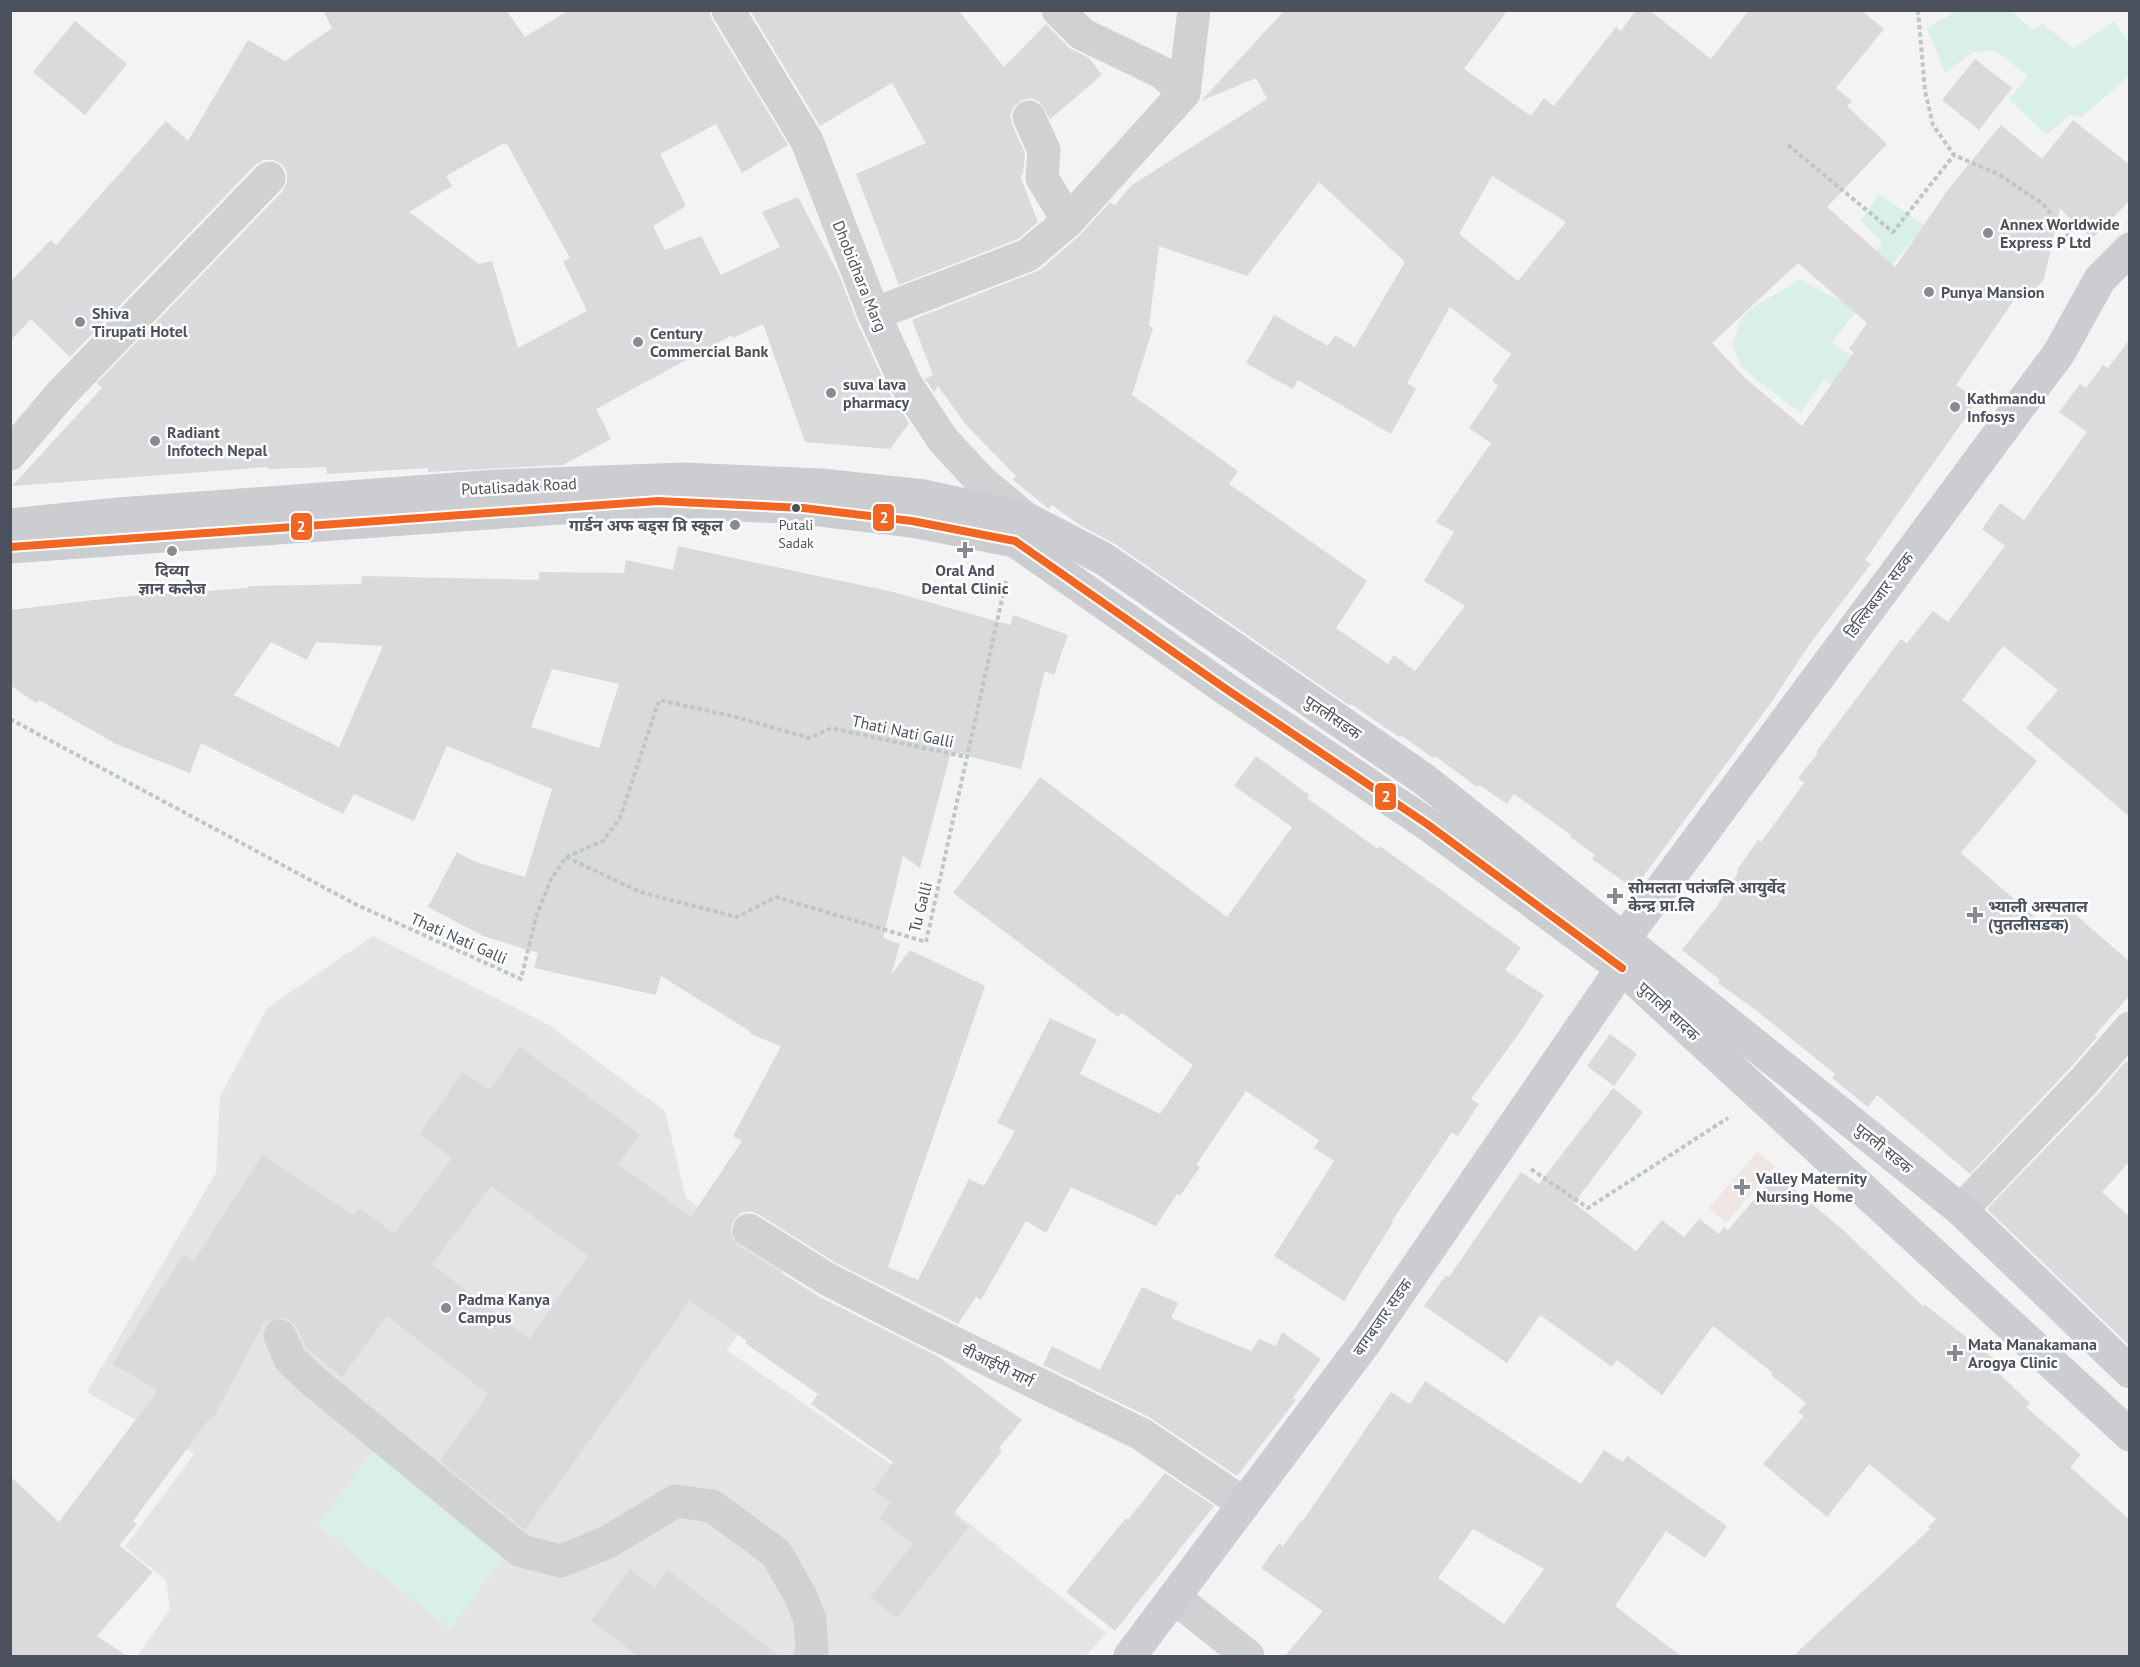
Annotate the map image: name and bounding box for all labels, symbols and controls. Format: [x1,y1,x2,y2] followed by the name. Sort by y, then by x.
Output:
[2000,214,2120,252] place label: Annex Worldwide Express P Ltd
[829,217,891,335] street label: Dhobidhara Marg
[1981,226,1995,240] marker: Annex Worldwide Express P Ltd
[1941,282,2044,302] place label: Punya Mansion
[1922,285,1936,299] marker: Punya Mansion
[92,303,188,341] place label: Shiva Tirupati Hotel
[73,315,87,329] marker: Shiva Tirupati Hotel
[650,323,768,361] place label: Century Commercial Bank
[631,335,645,349] marker: Century Commercial Bank
[843,374,909,412] place label: suva lava pharmacy
[824,386,838,400] marker: suva lava pharmacy
[1967,388,2046,426] place label: Kathmandu Infosys
[1948,400,1962,414] marker: Kathmandu Infosys
[167,422,267,460] place label: Radiant Infotech Nepal
[148,434,162,448] marker: Radiant Infotech Nepal
[461,473,577,499] street label: Putalisadak Road
[790,502,802,514] marker: Putali Sadak
[872,503,895,532] line badge: 2
[879,507,889,527] text: 2
[290,512,313,541] line badge: 2
[569,515,724,536] place label: गार्डन अफ बड्स प्रि स्कूल
[296,516,306,536] text: 2
[778,516,814,552] place label: Putali Sadak
[728,518,742,532] marker: गार्डन अफ बड्स प्रि स्कूल
[956,541,974,559] marker: Oral And Dental Clinic
[165,544,179,558] marker: दिव्या ज्ञान कलेज
[1840,547,1918,642] street label: डिल्लिबजार सडक
[138,560,206,598] place label: दिव्या ज्ञान कलेज
[921,560,1009,598] place label: Oral And Dental Clinic
[1300,691,1366,745] street label: पुतलीसडक
[850,710,956,752] street label: Thati Nati Galli
[1374,782,1397,811] line badge: 2
[1381,786,1391,806] text: 2
[1628,877,1786,915] place label: सोमलता पतंजलि आयुर्वेद केन्द्र प्रा.लि
[904,880,936,934] street label: Tu Galli
[1606,887,1624,905] marker: सोमलता पतंजलि आयुर्वेद केन्द्र प्रा.लि
[1988,896,2089,935] place label: भ्याली अस्पताल (पुतलीसडक)
[1966,906,1984,924] marker: भ्याली अस्पताल (पुतलीसडक)
[408,908,510,968] street label: Thati Nati Galli
[1633,977,1705,1046] street label: पुताली सादक
[1850,1118,1918,1179] street label: पुतली सडक
[1755,1168,1867,1206] place label: Valley Maternity Nursing Home
[1733,1178,1751,1196] marker: Valley Maternity Nursing Home
[1348,1274,1416,1360] street label: बागबजार सडक
[458,1289,550,1327] place label: Padma Kanya Campus
[439,1301,453,1315] marker: Padma Kanya Campus
[1968,1334,2097,1372] place label: Mata Manakamana Arogya Clinic
[959,1339,1038,1391] street label: वीआईपी मार्ग
[1946,1344,1964,1362] marker: Mata Manakamana Arogya Clinic

